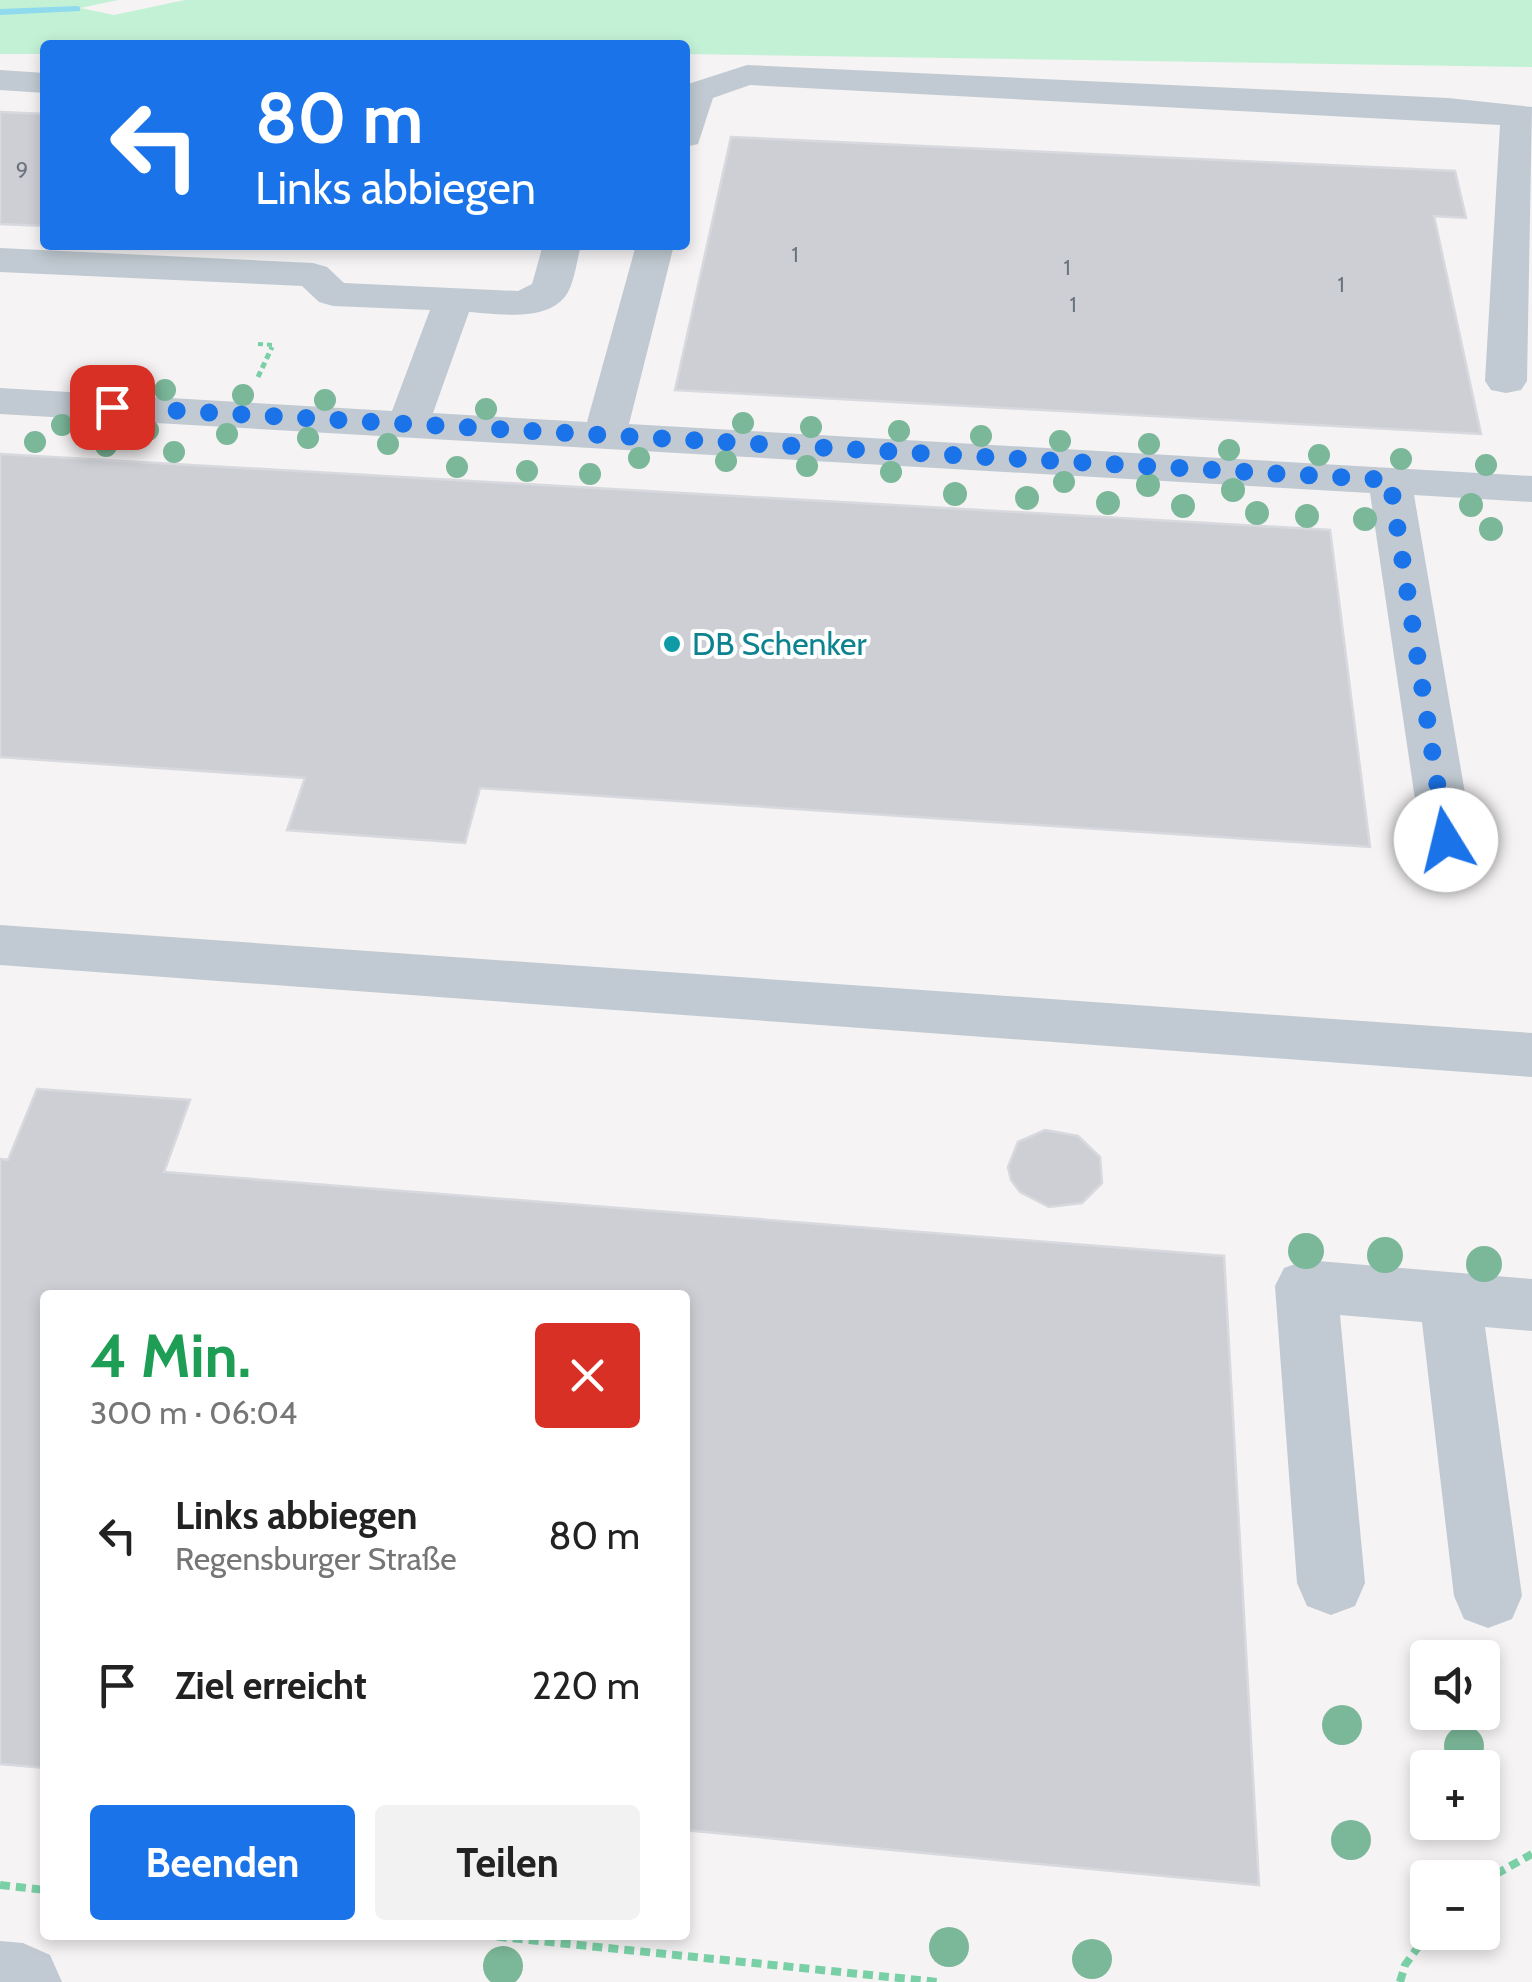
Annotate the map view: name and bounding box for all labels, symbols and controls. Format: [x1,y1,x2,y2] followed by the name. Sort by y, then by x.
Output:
[255,75,423,161] text: 80 m
[90,80,220,210] icon: left
[16,156,28,183] house number: 9
[255,161,536,215] text: Links abbiegen
[791,241,799,268] house number: 1
[1063,254,1071,281] house number: 1
[1337,271,1345,298] house number: 1
[1069,291,1077,318] house number: 1
[70,365,155,450] pin
[85,380,140,435] icon: arrive
[692,624,867,663] place label: DB Schenker
[661,633,683,655] marker: DB Schenker
[1394,788,1498,892] position arrow
[90,1319,251,1392] text: 4 Min.
[535,1323,640,1428] button: close
[90,1393,297,1432] text: 300 m · 06:04
[175,1492,418,1539] text: Links abbiegen
[90,1508,145,1563] icon: left
[549,1512,640,1559] text: 80 m
[175,1539,457,1578] text: Regensburger Straße
[1410,1640,1500,1950] map controls
[1410,1640,1500,1730] button: sound
[90,1658,145,1713] icon: arrive
[175,1662,367,1709] text: Ziel erreicht
[532,1662,640,1709] text: 220 m
[1410,1750,1500,1840] button: +
[90,1805,355,1920] button: Beenden
[375,1805,640,1920] button: Teilen
[1410,1860,1500,1950] button: −

